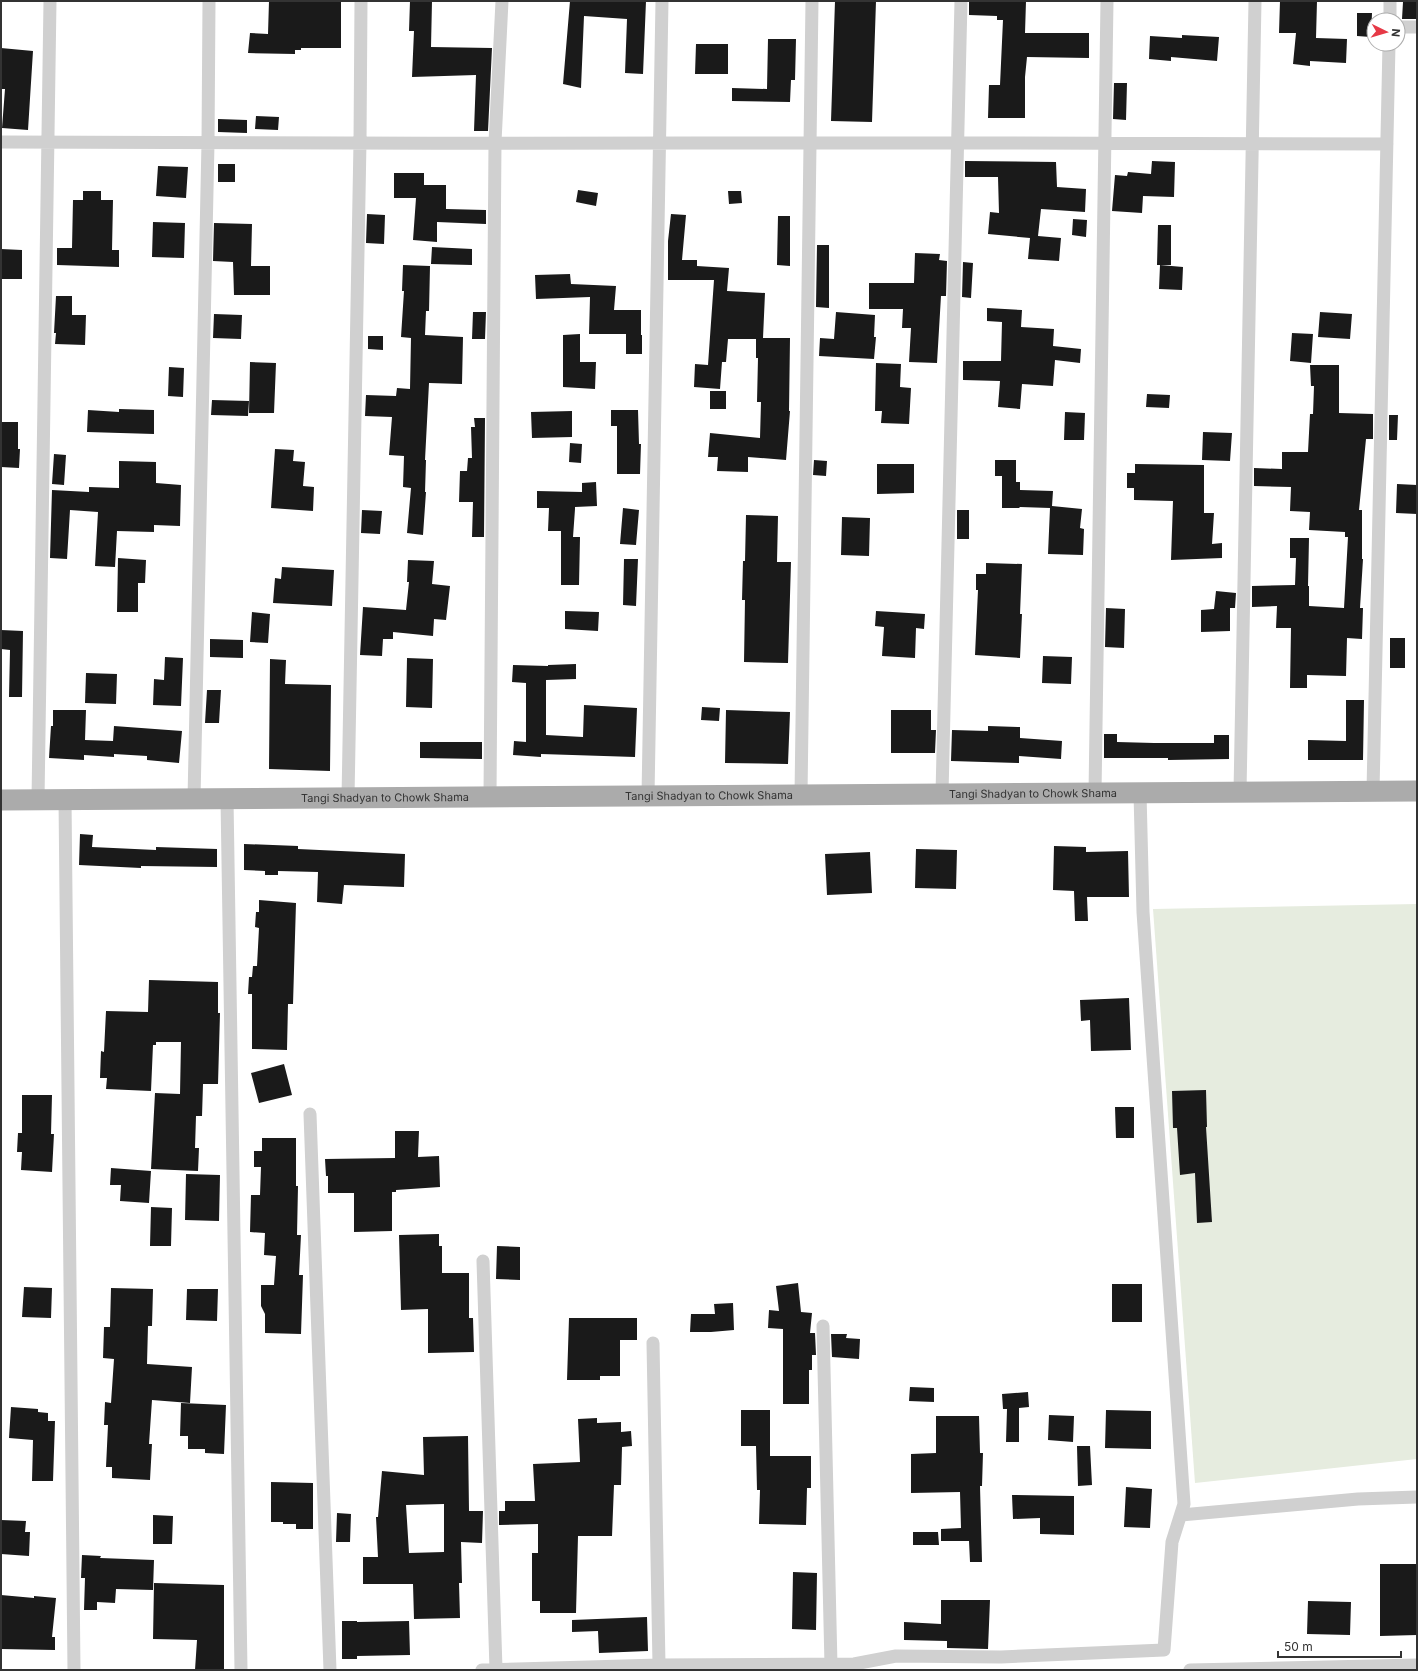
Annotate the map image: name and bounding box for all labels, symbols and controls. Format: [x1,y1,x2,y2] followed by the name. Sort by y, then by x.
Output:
[1366,12,1406,52] north arrow
[1389,28,1403,38] text: N
[949,786,1117,801] street label: Tangi Shadyan to Chowk Shama
[625,788,793,803] street label: Tangi Shadyan to Chowk Shama
[301,790,469,805] street label: Tangi Shadyan to Chowk Shama
[1278,1633,1401,1659] scale bar
[1284,1639,1313,1654] text: 50 m

